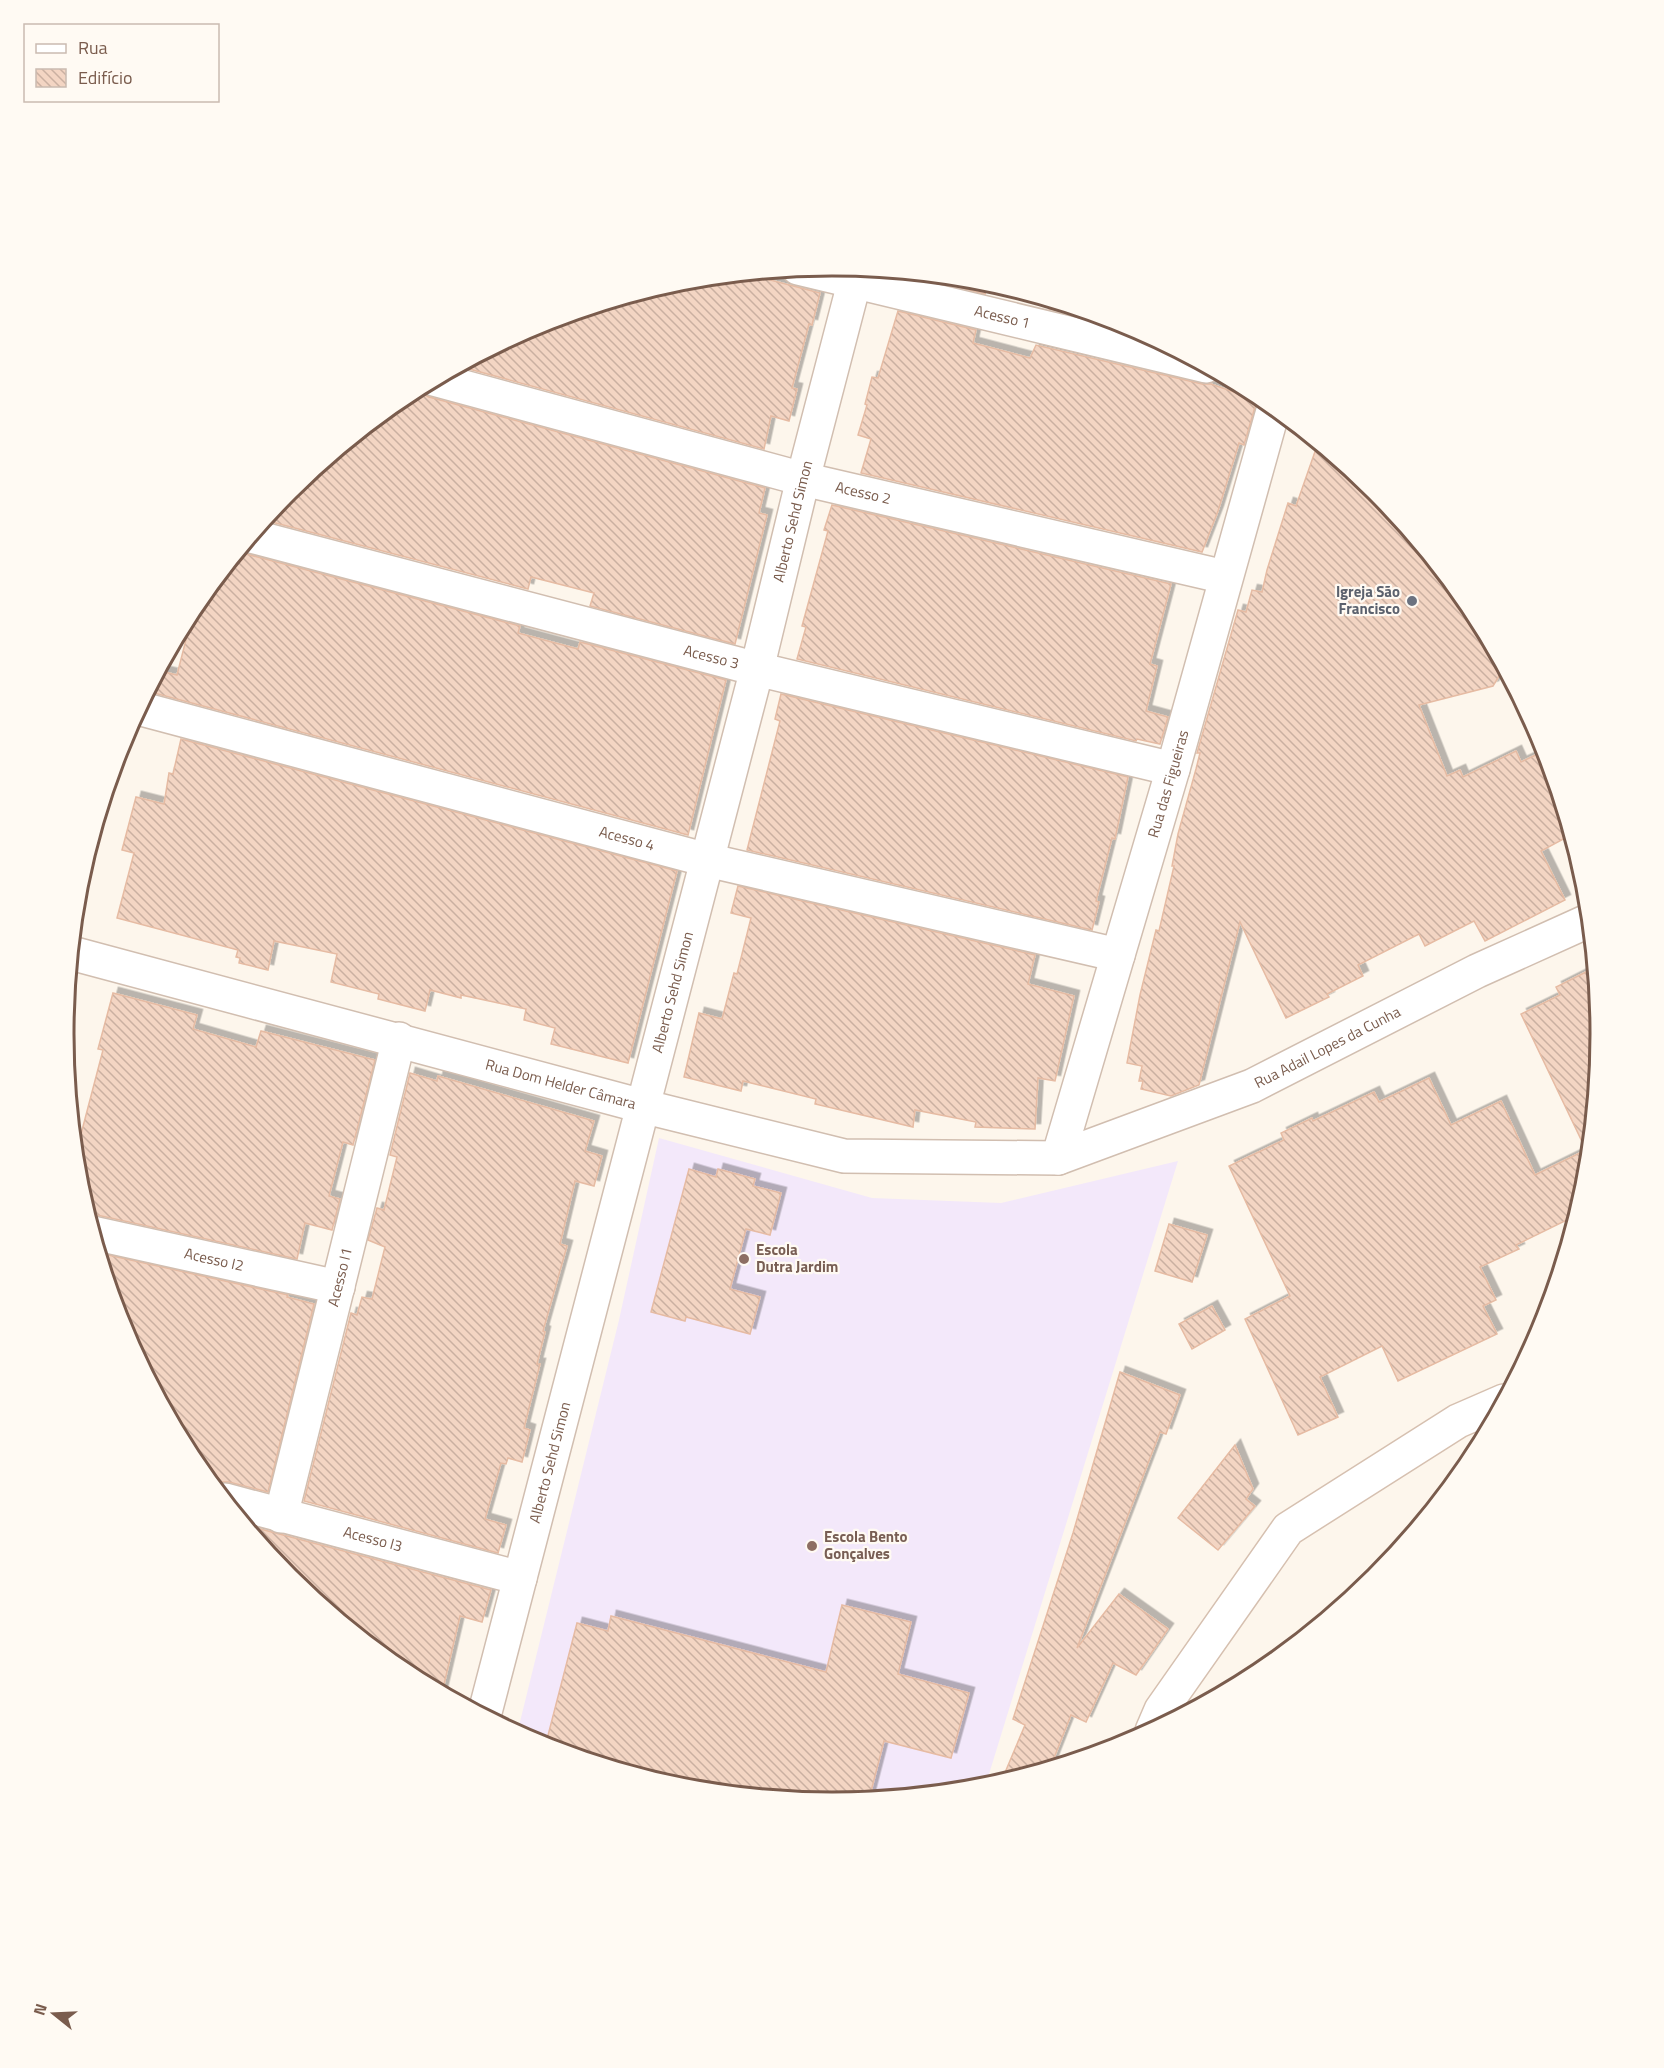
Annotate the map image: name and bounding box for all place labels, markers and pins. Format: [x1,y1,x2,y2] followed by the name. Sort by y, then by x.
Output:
[1336,580,1400,620] place label: Igreja São Francisco
[1405,594,1419,608] marker: Igreja São Francisco
[756,1238,838,1278] place label: Escola Dutra Jardim
[737,1252,751,1266] marker: Escola Dutra Jardim
[824,1525,908,1565] place label: Escola Bento Gonçalves
[805,1539,819,1553] marker: Escola Bento Gonçalves

